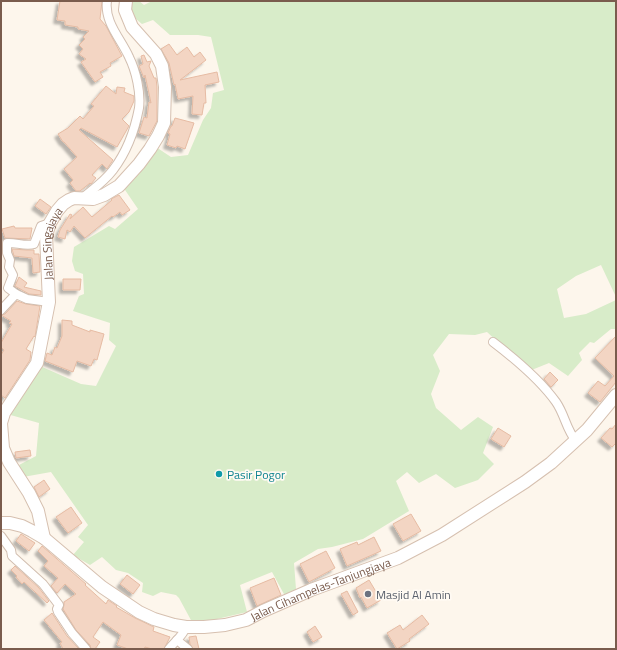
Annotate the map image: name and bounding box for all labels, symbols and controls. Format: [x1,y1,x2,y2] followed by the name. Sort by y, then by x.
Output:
[36,202,67,281] street label: Jalan Singajaya
[227,465,285,484] place label: Pasir Pogor
[214,469,224,479] marker: Pasir Pogor
[247,552,393,626] street label: Jalan Cihampelas-Tanjungjaya
[376,585,451,604] place label: Masjid Al Amin
[363,589,373,599] marker: Masjid Al Amin

